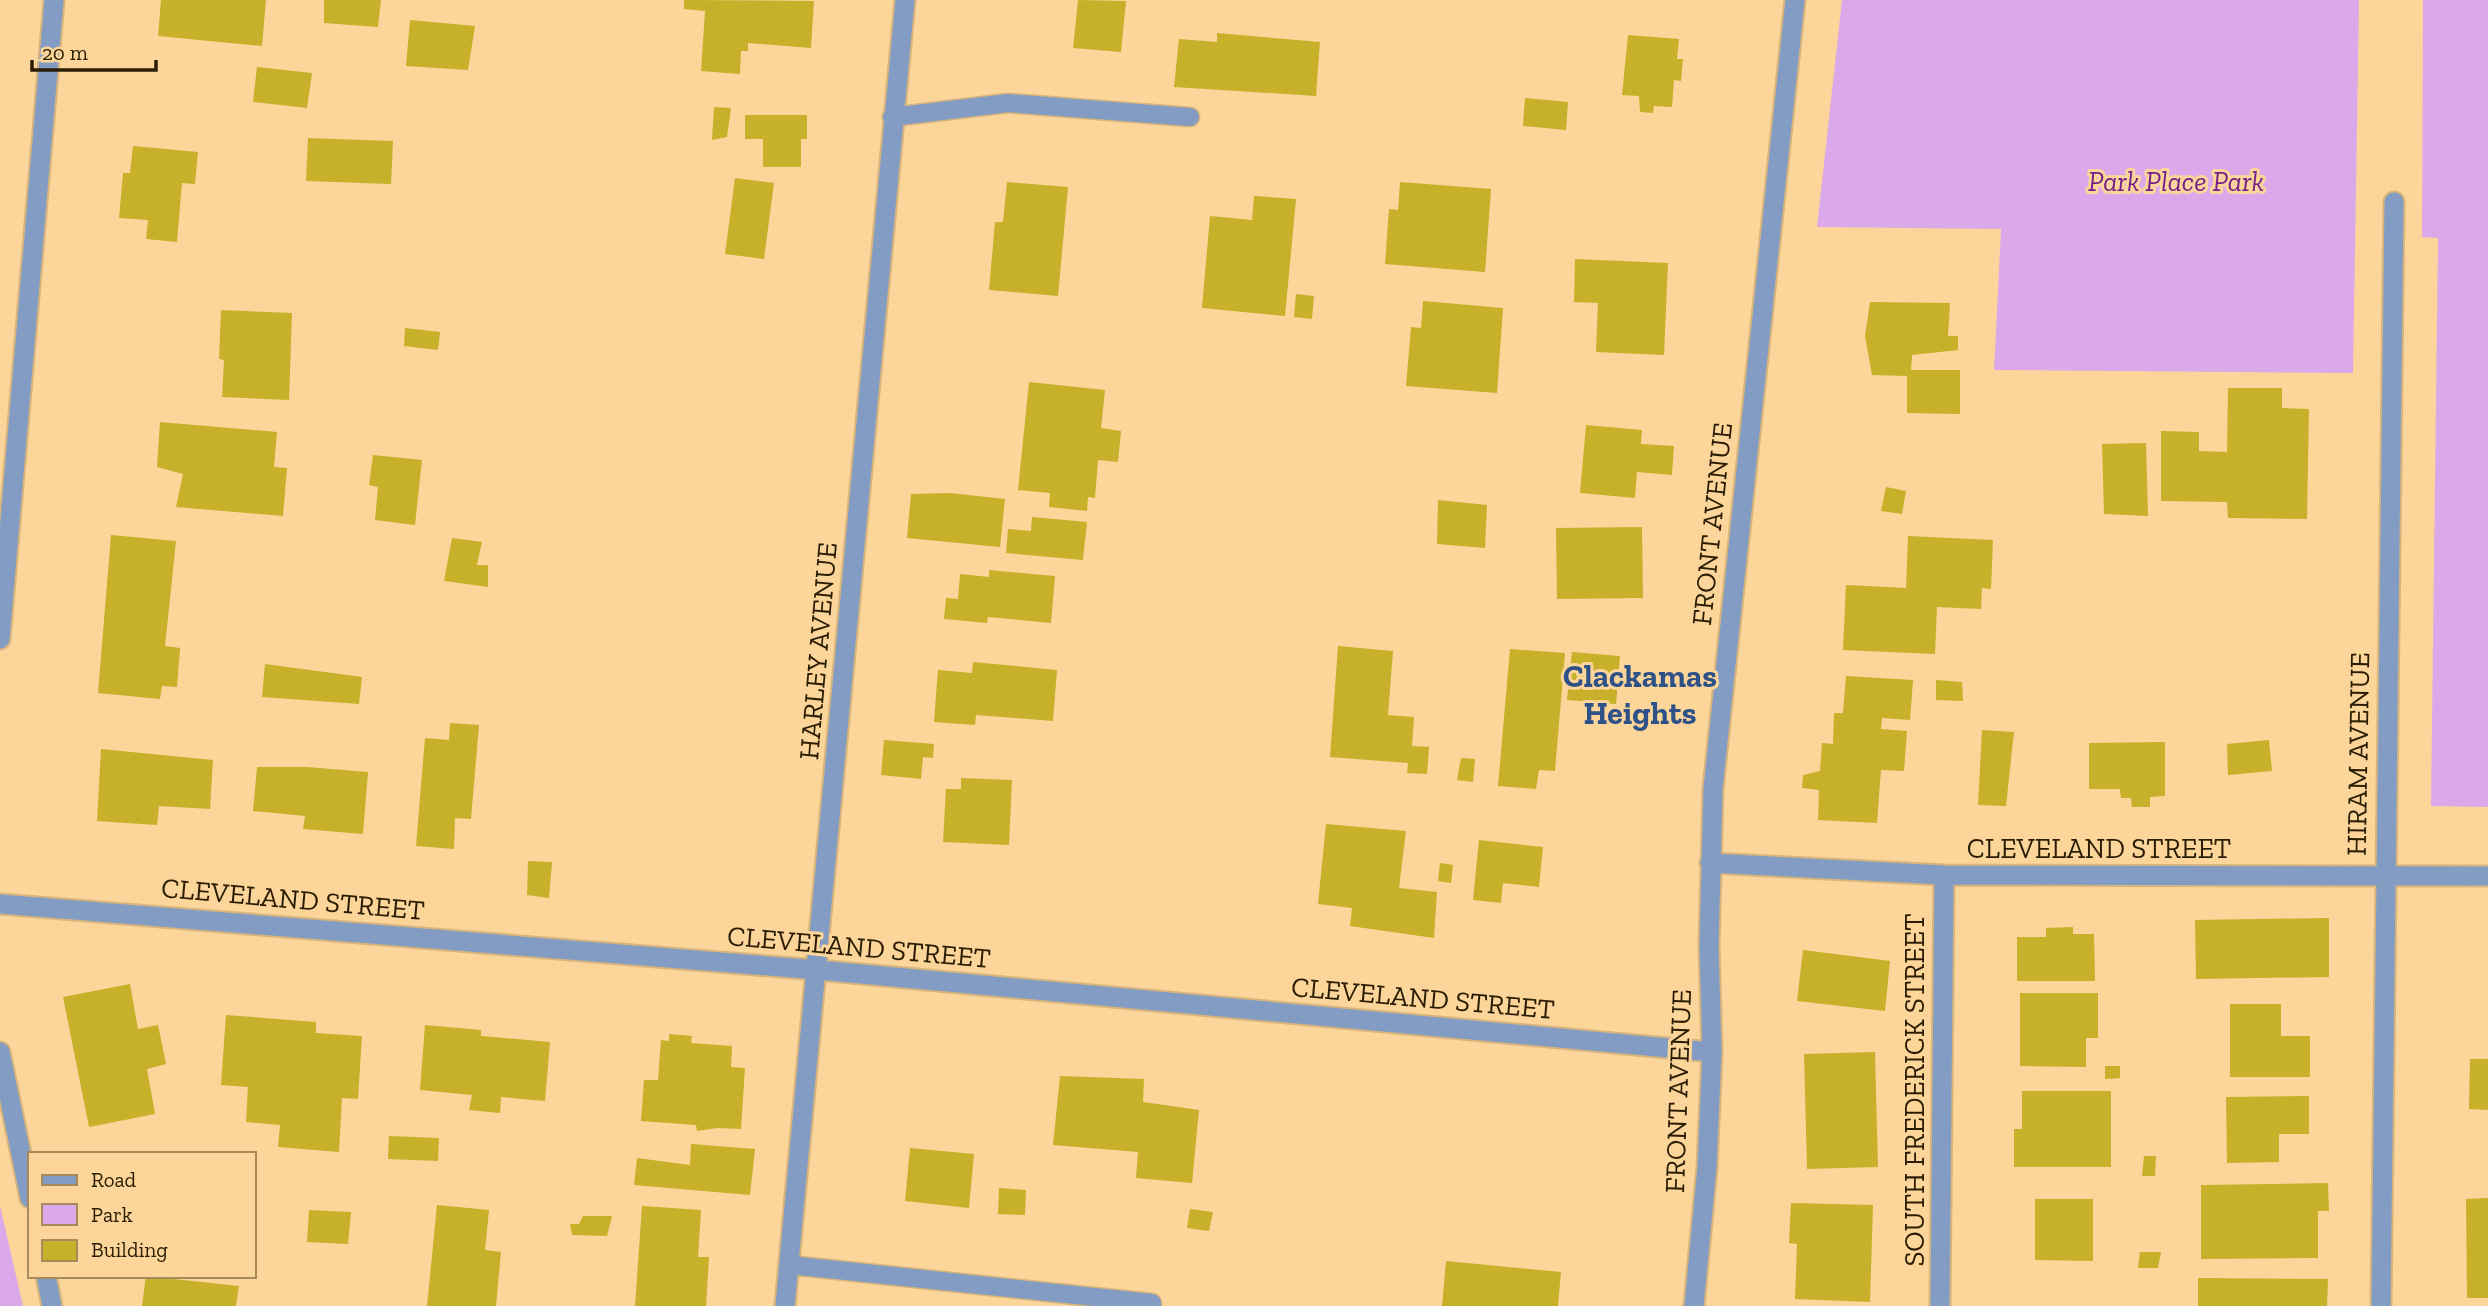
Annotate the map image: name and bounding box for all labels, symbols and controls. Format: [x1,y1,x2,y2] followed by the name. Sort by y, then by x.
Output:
[32,28,156,72] scale bar
[42,40,88,65] text: 20 m
[2088,165,2264,198] park label: Park Place Park
[1685,421,1739,627] street label: FRONT AVENUE
[792,541,844,761] street label: HARLEY AVENUE
[2340,652,2376,856] street label: HIRAM AVENUE
[1563,657,1717,732] district label: Clackamas Heights
[1967,832,2231,865] street label: CLEVELAND STREET
[160,871,426,927] street label: CLEVELAND STREET
[1898,913,1931,1267] street label: SOUTH FREDERICK STREET
[726,919,992,975] street label: CLEVELAND STREET
[1290,970,1556,1026] street label: CLEVELAND STREET
[1658,989,1698,1193] street label: FRONT AVENUE
[28,1152,256,1278] legend
[91,1167,137,1192] text: Road
[91,1202,133,1227] text: Park
[91,1237,168,1262] text: Building

